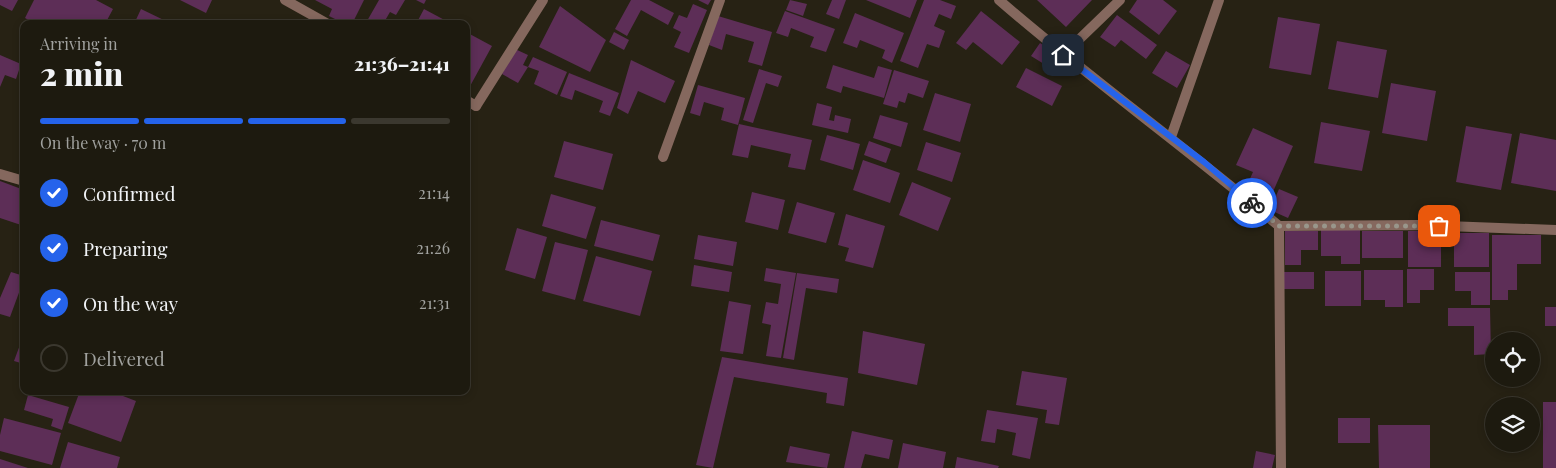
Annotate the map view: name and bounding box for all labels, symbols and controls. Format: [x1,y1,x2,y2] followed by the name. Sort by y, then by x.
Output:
[40,33,118,54] text: Arriving in
[1042,34,1084,76] pin
[1049,41,1077,69] icon: home
[354,50,450,76] text: 21:36–21:41
[40,51,123,94] text: 2 min
[40,132,166,153] text: On the way · 70 m
[1227,178,1277,228] courier
[40,179,68,207] icon: check
[83,180,176,206] text: Confirmed
[418,182,450,203] text: 21:14
[1238,189,1266,217] icon: bike
[1418,205,1460,247] pin
[1425,212,1453,240] icon: bag
[40,234,68,262] icon: check
[83,235,168,261] text: Preparing
[416,237,450,258] text: 21:26
[40,289,68,317] icon: check
[83,290,178,316] text: On the way
[419,292,450,313] text: 21:31
[1485,332,1540,452] map controls
[1485,332,1540,387] button: locate
[83,345,165,371] text: Delivered
[1485,397,1540,452] button: layers

